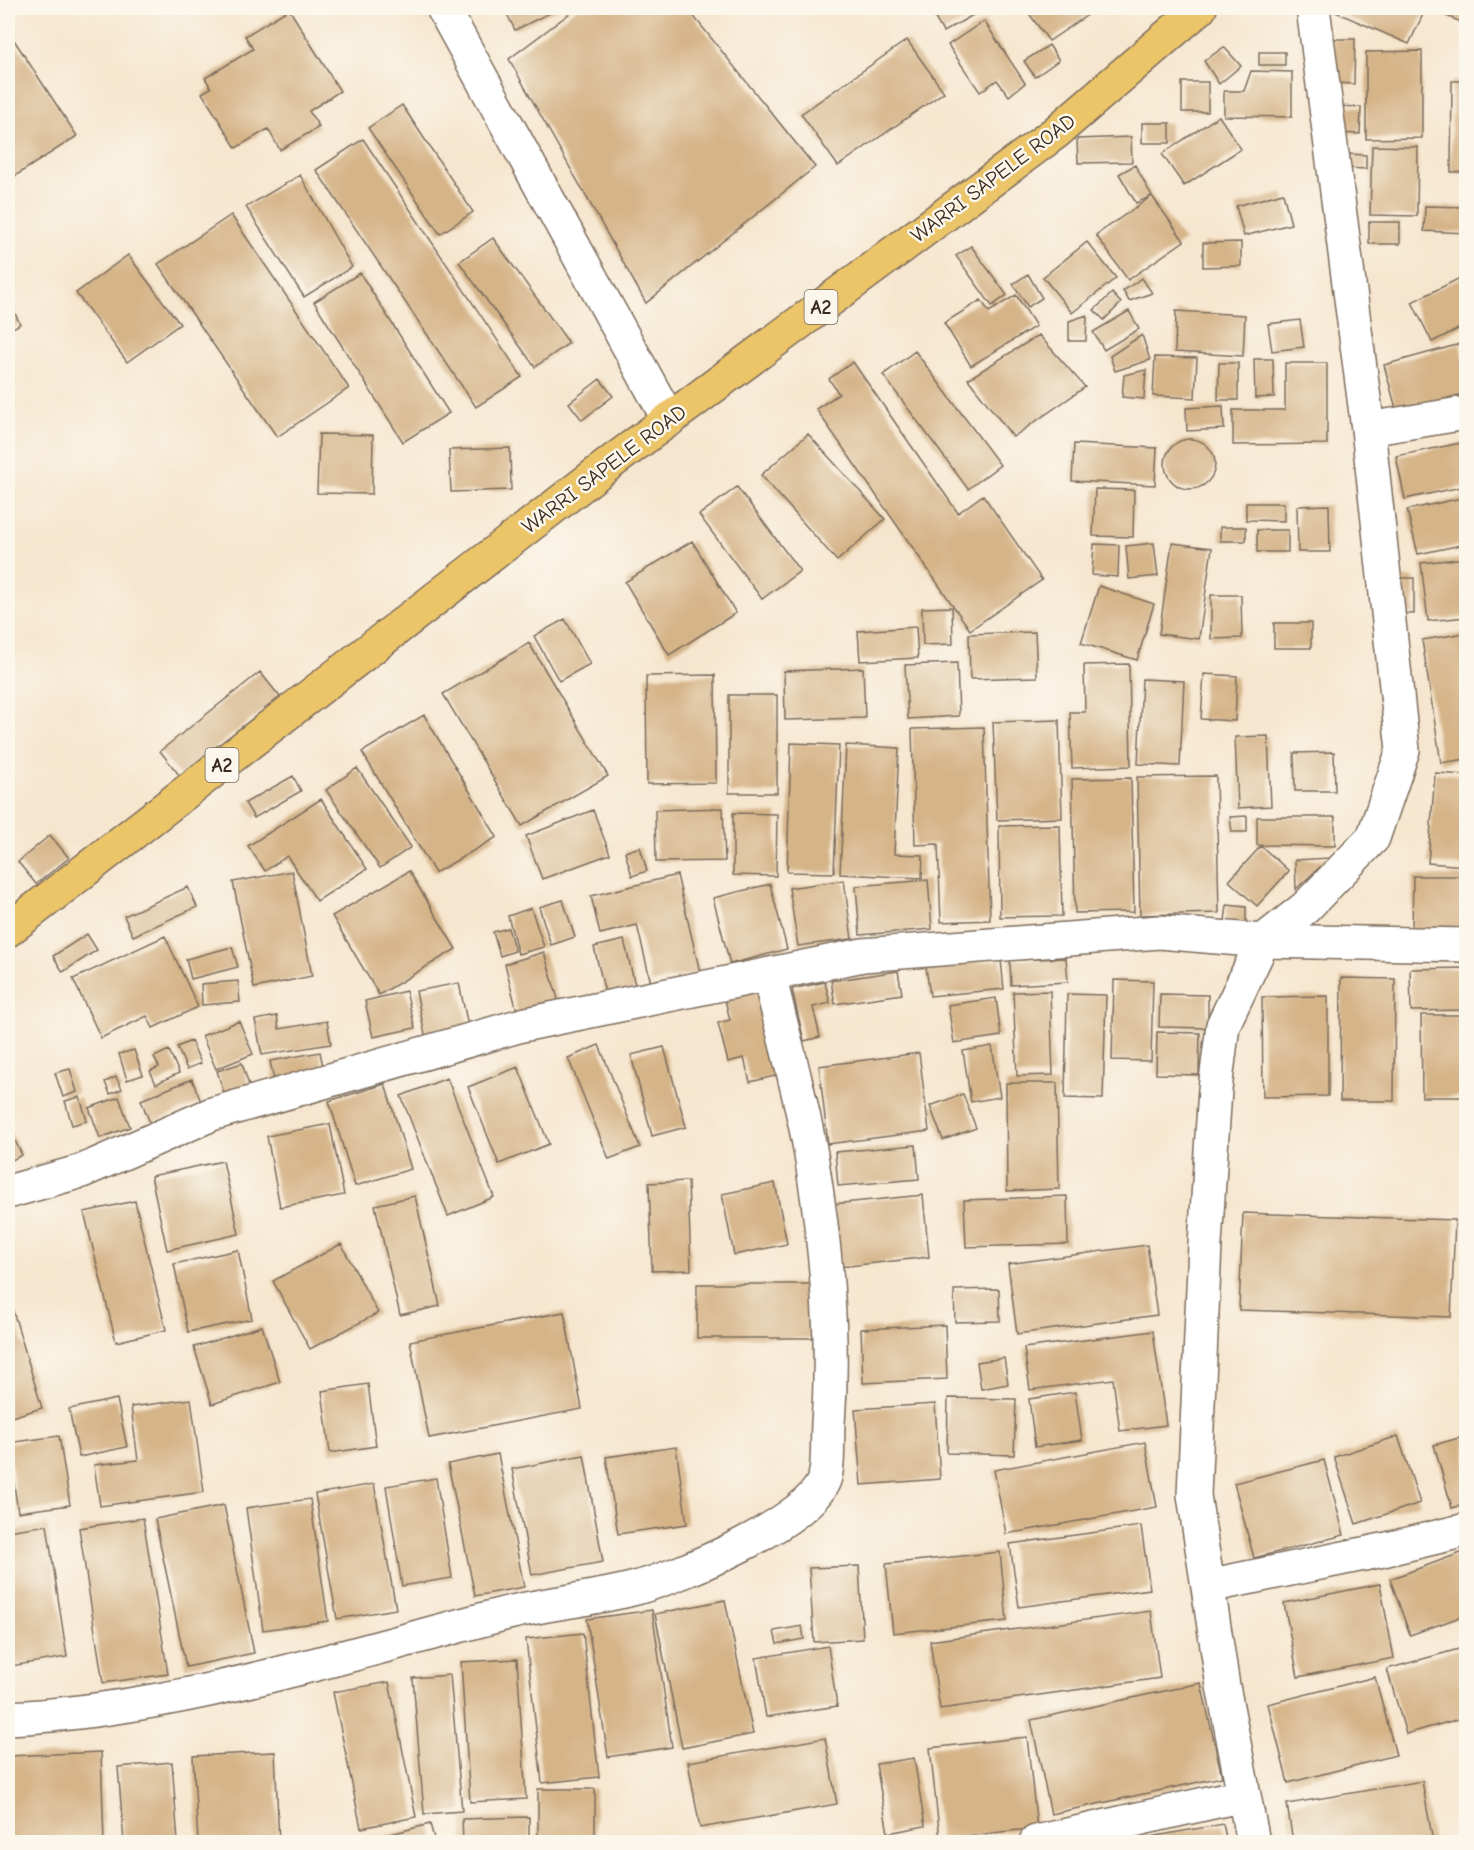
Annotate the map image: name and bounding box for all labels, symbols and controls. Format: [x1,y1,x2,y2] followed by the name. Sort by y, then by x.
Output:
[906,108,1080,248] street label: WARRI SAPELE ROAD
[804,290,838,324] road number: A2
[517,399,691,539] street label: WARRI SAPELE ROAD
[206,748,238,782] road number: A2

